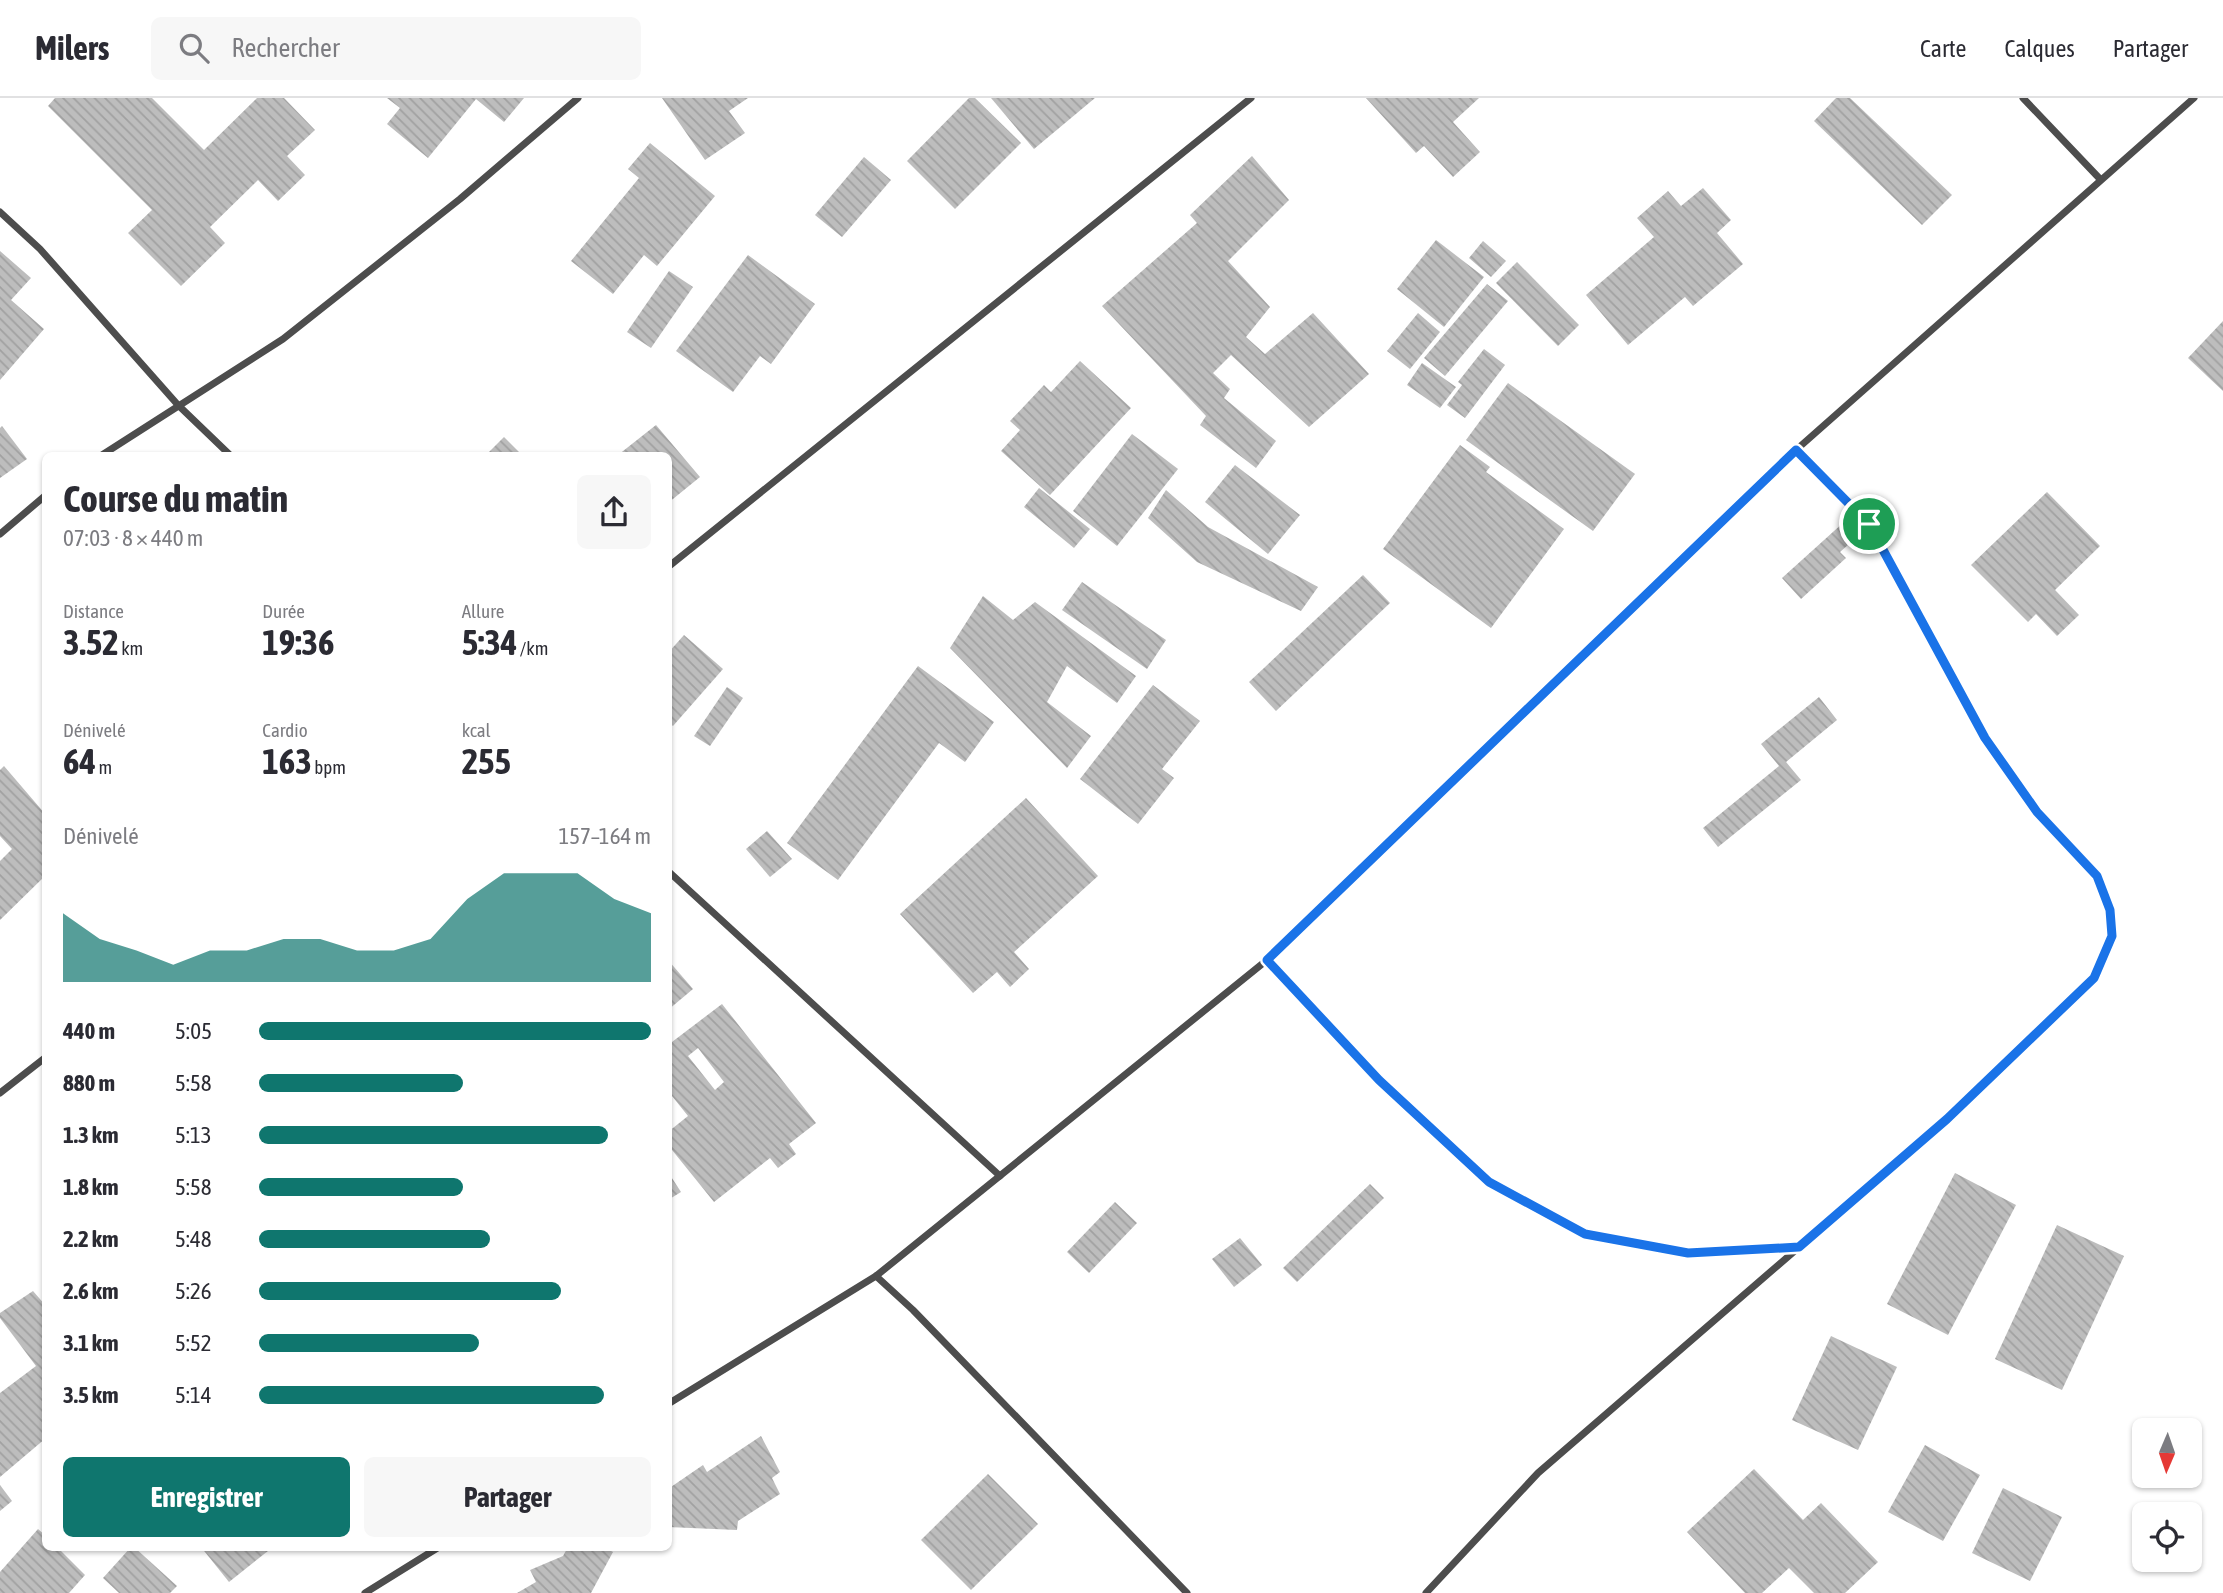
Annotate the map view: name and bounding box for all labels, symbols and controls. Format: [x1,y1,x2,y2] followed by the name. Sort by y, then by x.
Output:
[151,17,641,80] search box
[35,29,109,67] text: Milers
[175,29,213,67] icon: search
[231,33,340,63] text: Rechercher
[1920,35,1966,62] text: Carte
[2004,35,2075,62] text: Calques
[2113,35,2188,62] text: Partager
[577,475,651,549] button: share
[63,477,288,520] text: Course du matin
[1839,494,1899,554] pin
[1850,505,1888,543] icon: arrive
[63,525,203,551] text: 07:03 · 8 × 440 m
[63,600,124,622] text: Distance
[262,600,305,622] text: Durée
[462,600,504,622] text: Allure
[63,622,119,662] text: 3.52
[262,622,334,662] text: 19:36
[462,622,517,662] text: 5:34
[119,637,143,659] text: km
[517,637,548,659] text: /km
[63,719,126,741] text: Dénivelé
[262,719,308,741] text: Cardio
[462,719,491,741] text: kcal
[63,741,96,781] text: 64
[262,741,312,781] text: 163
[462,741,511,781] text: 255
[96,756,112,778] text: m
[312,756,346,778] text: bpm
[63,823,139,849] text: Dénivelé
[558,823,651,849] text: 157–164 m
[63,1018,115,1044] text: 440 m
[175,1018,212,1044] text: 5:05
[63,1070,115,1096] text: 880 m
[175,1070,212,1096] text: 5:58
[63,1122,119,1148] text: 1.3 km
[175,1122,212,1148] text: 5:13
[63,1174,119,1200] text: 1.8 km
[175,1174,212,1200] text: 5:58
[63,1226,119,1252] text: 2.2 km
[175,1226,212,1252] text: 5:48
[63,1278,119,1304] text: 2.6 km
[175,1278,212,1304] text: 5:26
[63,1330,119,1356] text: 3.1 km
[175,1330,212,1356] text: 5:52
[63,1382,119,1408] text: 3.5 km
[175,1382,212,1408] text: 5:14
[2132,1418,2202,1488] north arrow
[2132,1418,2202,1572] map controls
[63,1457,350,1537] button: Enregistrer
[364,1457,651,1537] button: Partager
[2132,1502,2202,1572] button: locate

